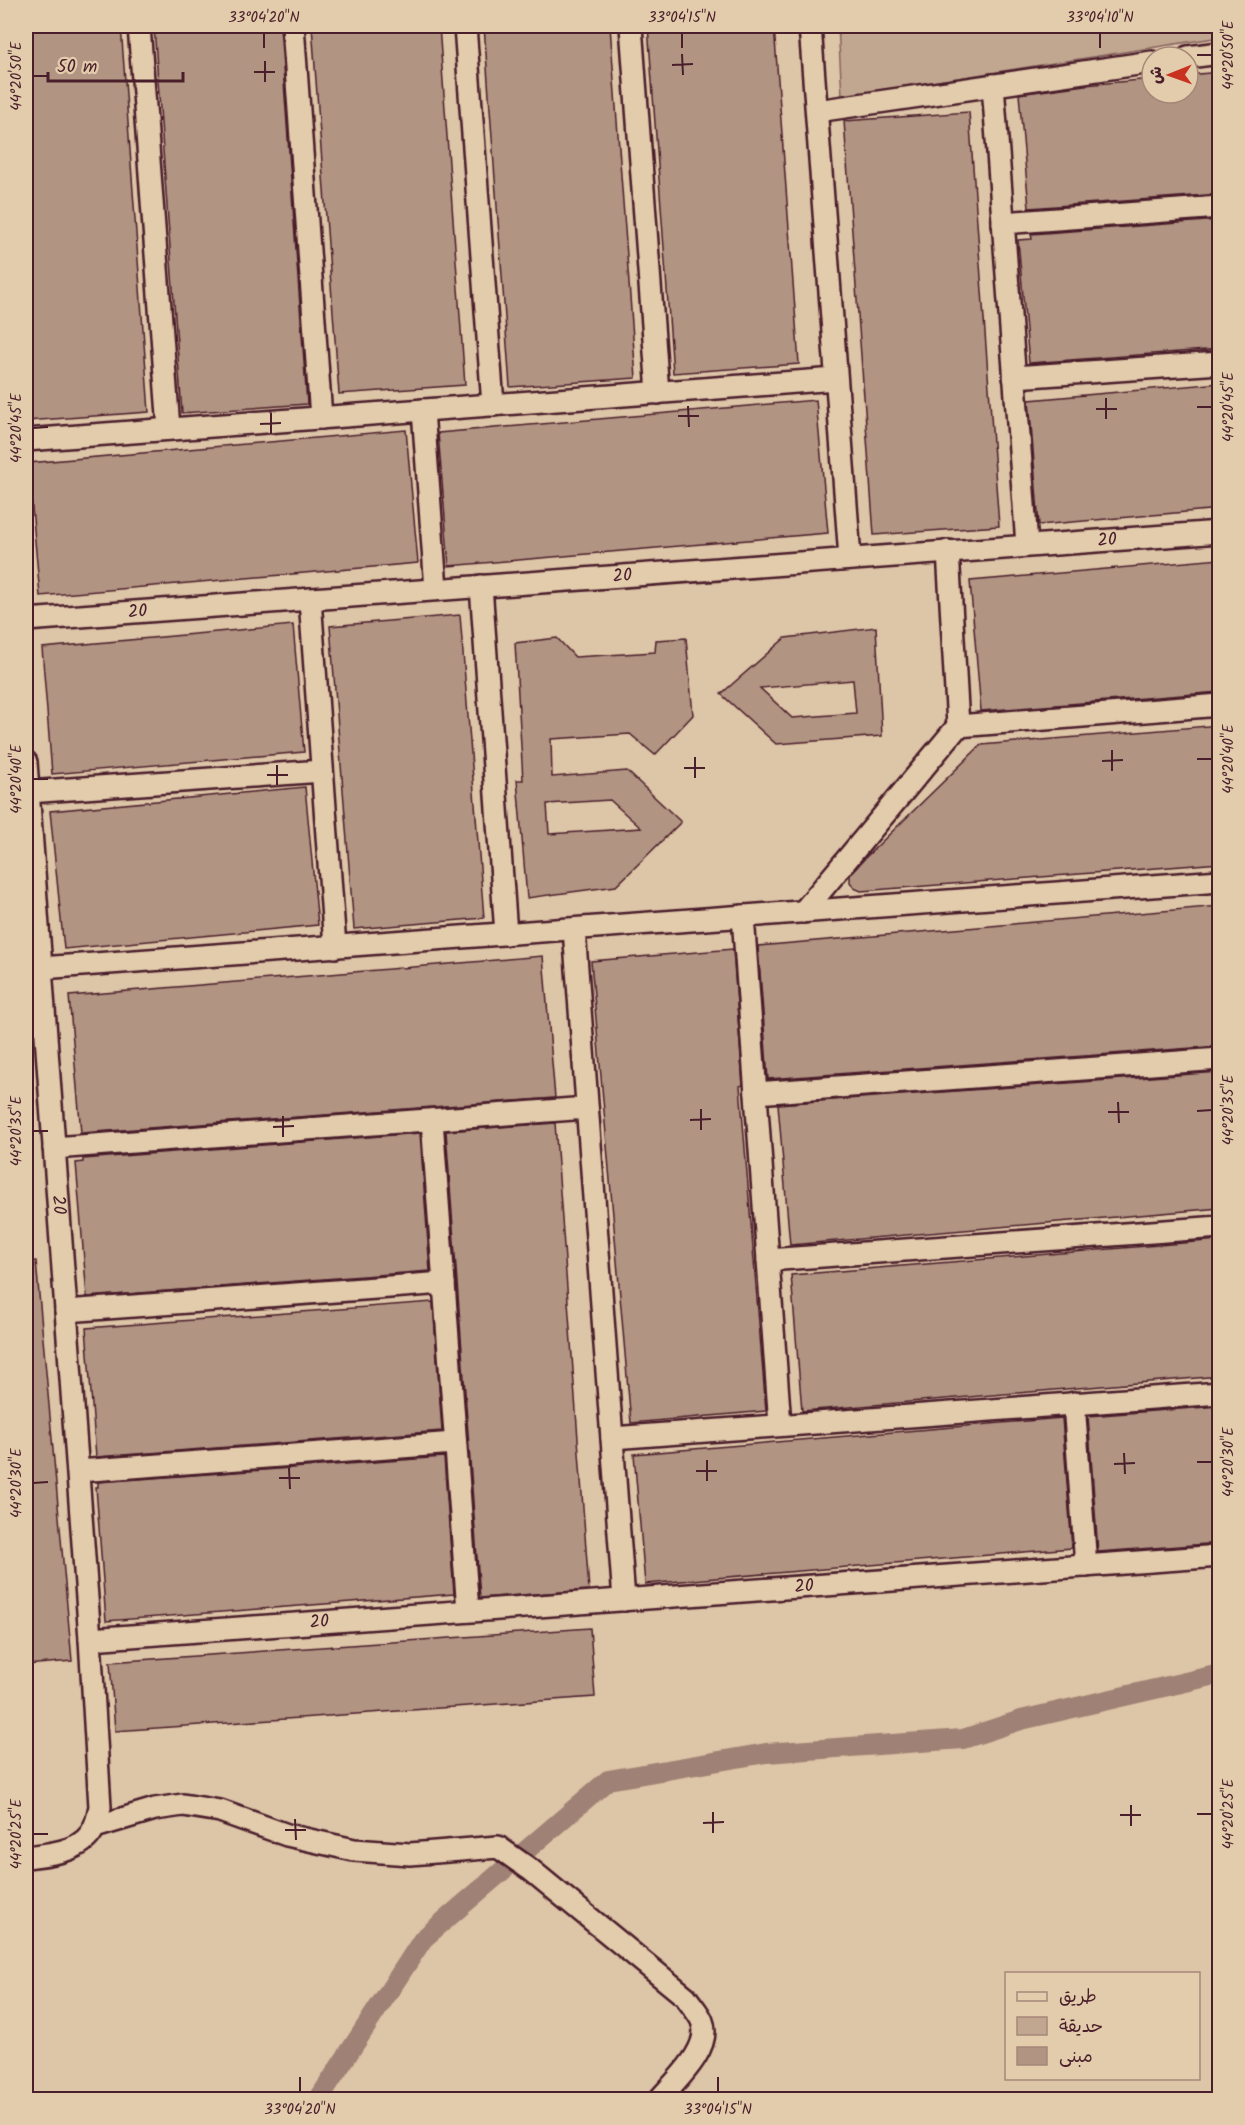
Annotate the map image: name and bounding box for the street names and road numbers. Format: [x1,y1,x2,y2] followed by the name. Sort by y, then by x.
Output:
[1096,525,1118,555] street label: 20
[612,561,633,591] street label: 20
[127,597,148,627] street label: 20
[43,1194,73,1216] street label: 20
[793,1571,815,1602] street label: 20
[309,1607,330,1637] street label: 20

